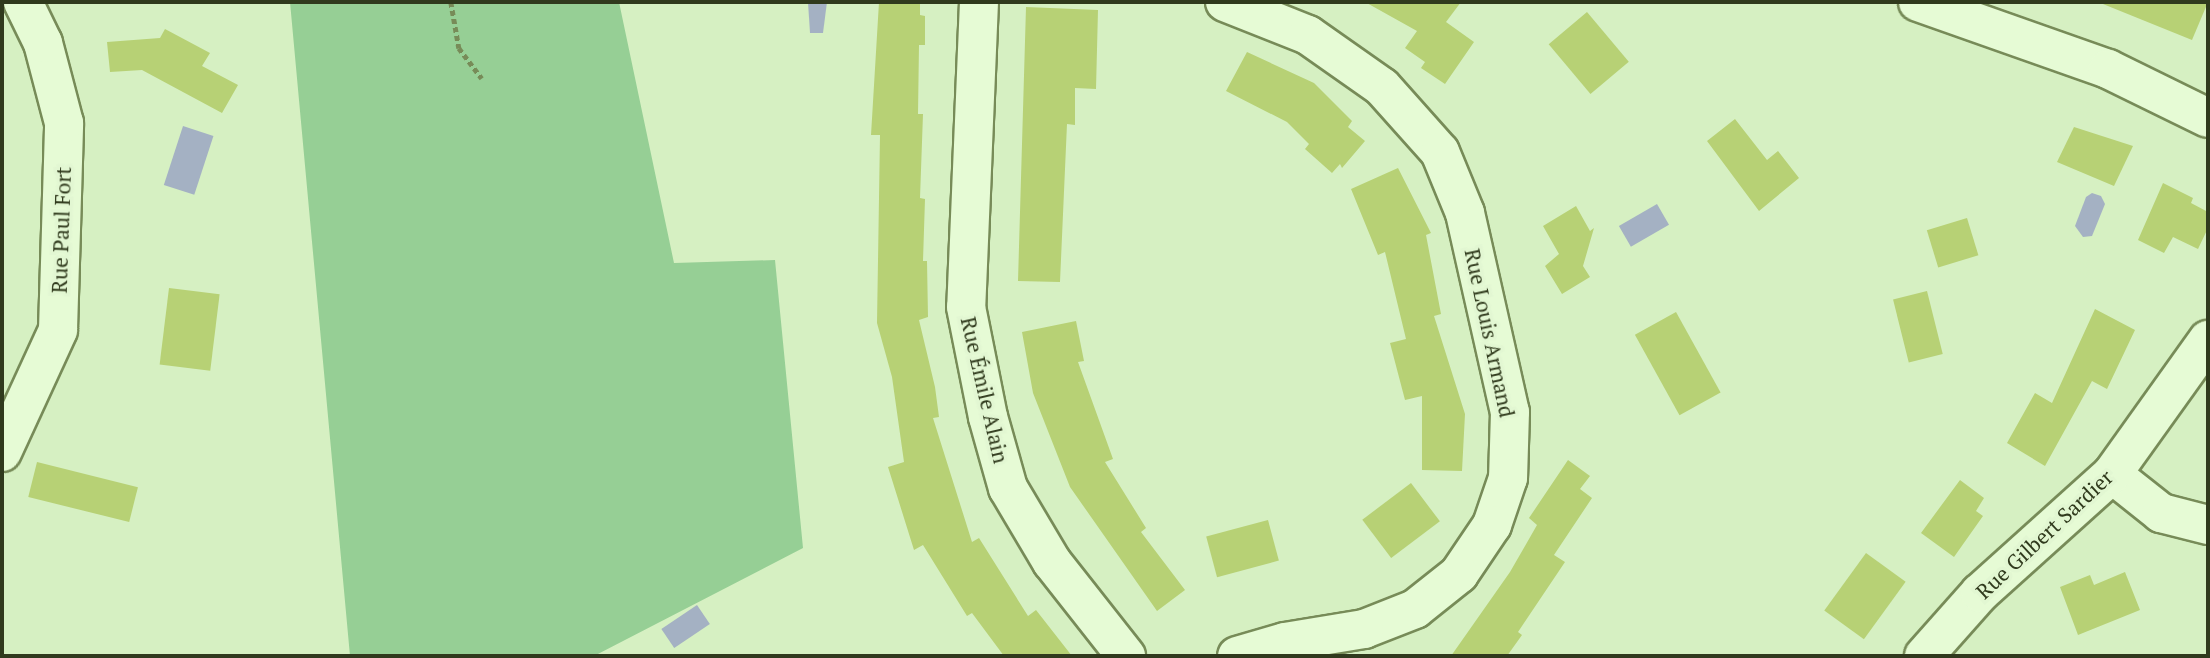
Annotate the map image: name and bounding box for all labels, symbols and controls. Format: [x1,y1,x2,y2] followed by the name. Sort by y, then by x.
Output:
[46,166,76,294] street label: Rue Paul Fort
[1460,246,1520,420] street label: Rue Louis Armand
[956,314,1014,466] street label: Rue Émile Alain
[1970,464,2118,604] street label: Rue Gilbert Sardier

